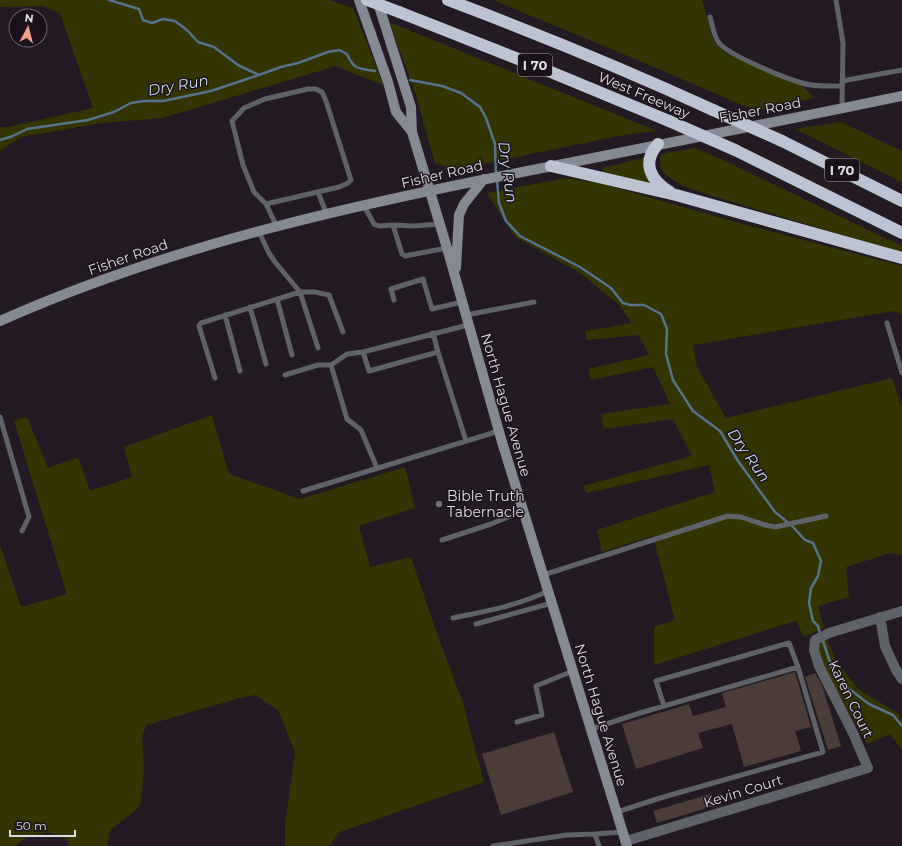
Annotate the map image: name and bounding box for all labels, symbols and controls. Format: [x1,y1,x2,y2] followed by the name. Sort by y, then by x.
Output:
[8,8,48,48] north arrow
[24,11,34,26] text: N
[518,54,552,76] road number: I 70
[595,68,693,123] street label: West Freeway
[146,70,210,100] water label: Dry Run
[717,93,803,127] street label: Fisher Road
[494,140,522,204] water label: Dry Run
[399,156,485,192] street label: Fisher Road
[825,159,859,181] road number: I 70
[86,235,170,279] street label: Fisher Road
[477,331,535,479] street label: North Hague Avenue
[724,424,774,486] water label: Dry Run
[447,487,525,521] place label: Bible Truth Tabernacle
[434,499,444,509] marker: Bible Truth Tabernacle
[571,641,631,789] street label: North Hague Avenue
[824,657,878,741] street label: Karen Court
[701,770,785,812] street label: Kevin Court
[10,812,75,838] scale bar
[16,818,47,833] text: 50 m

